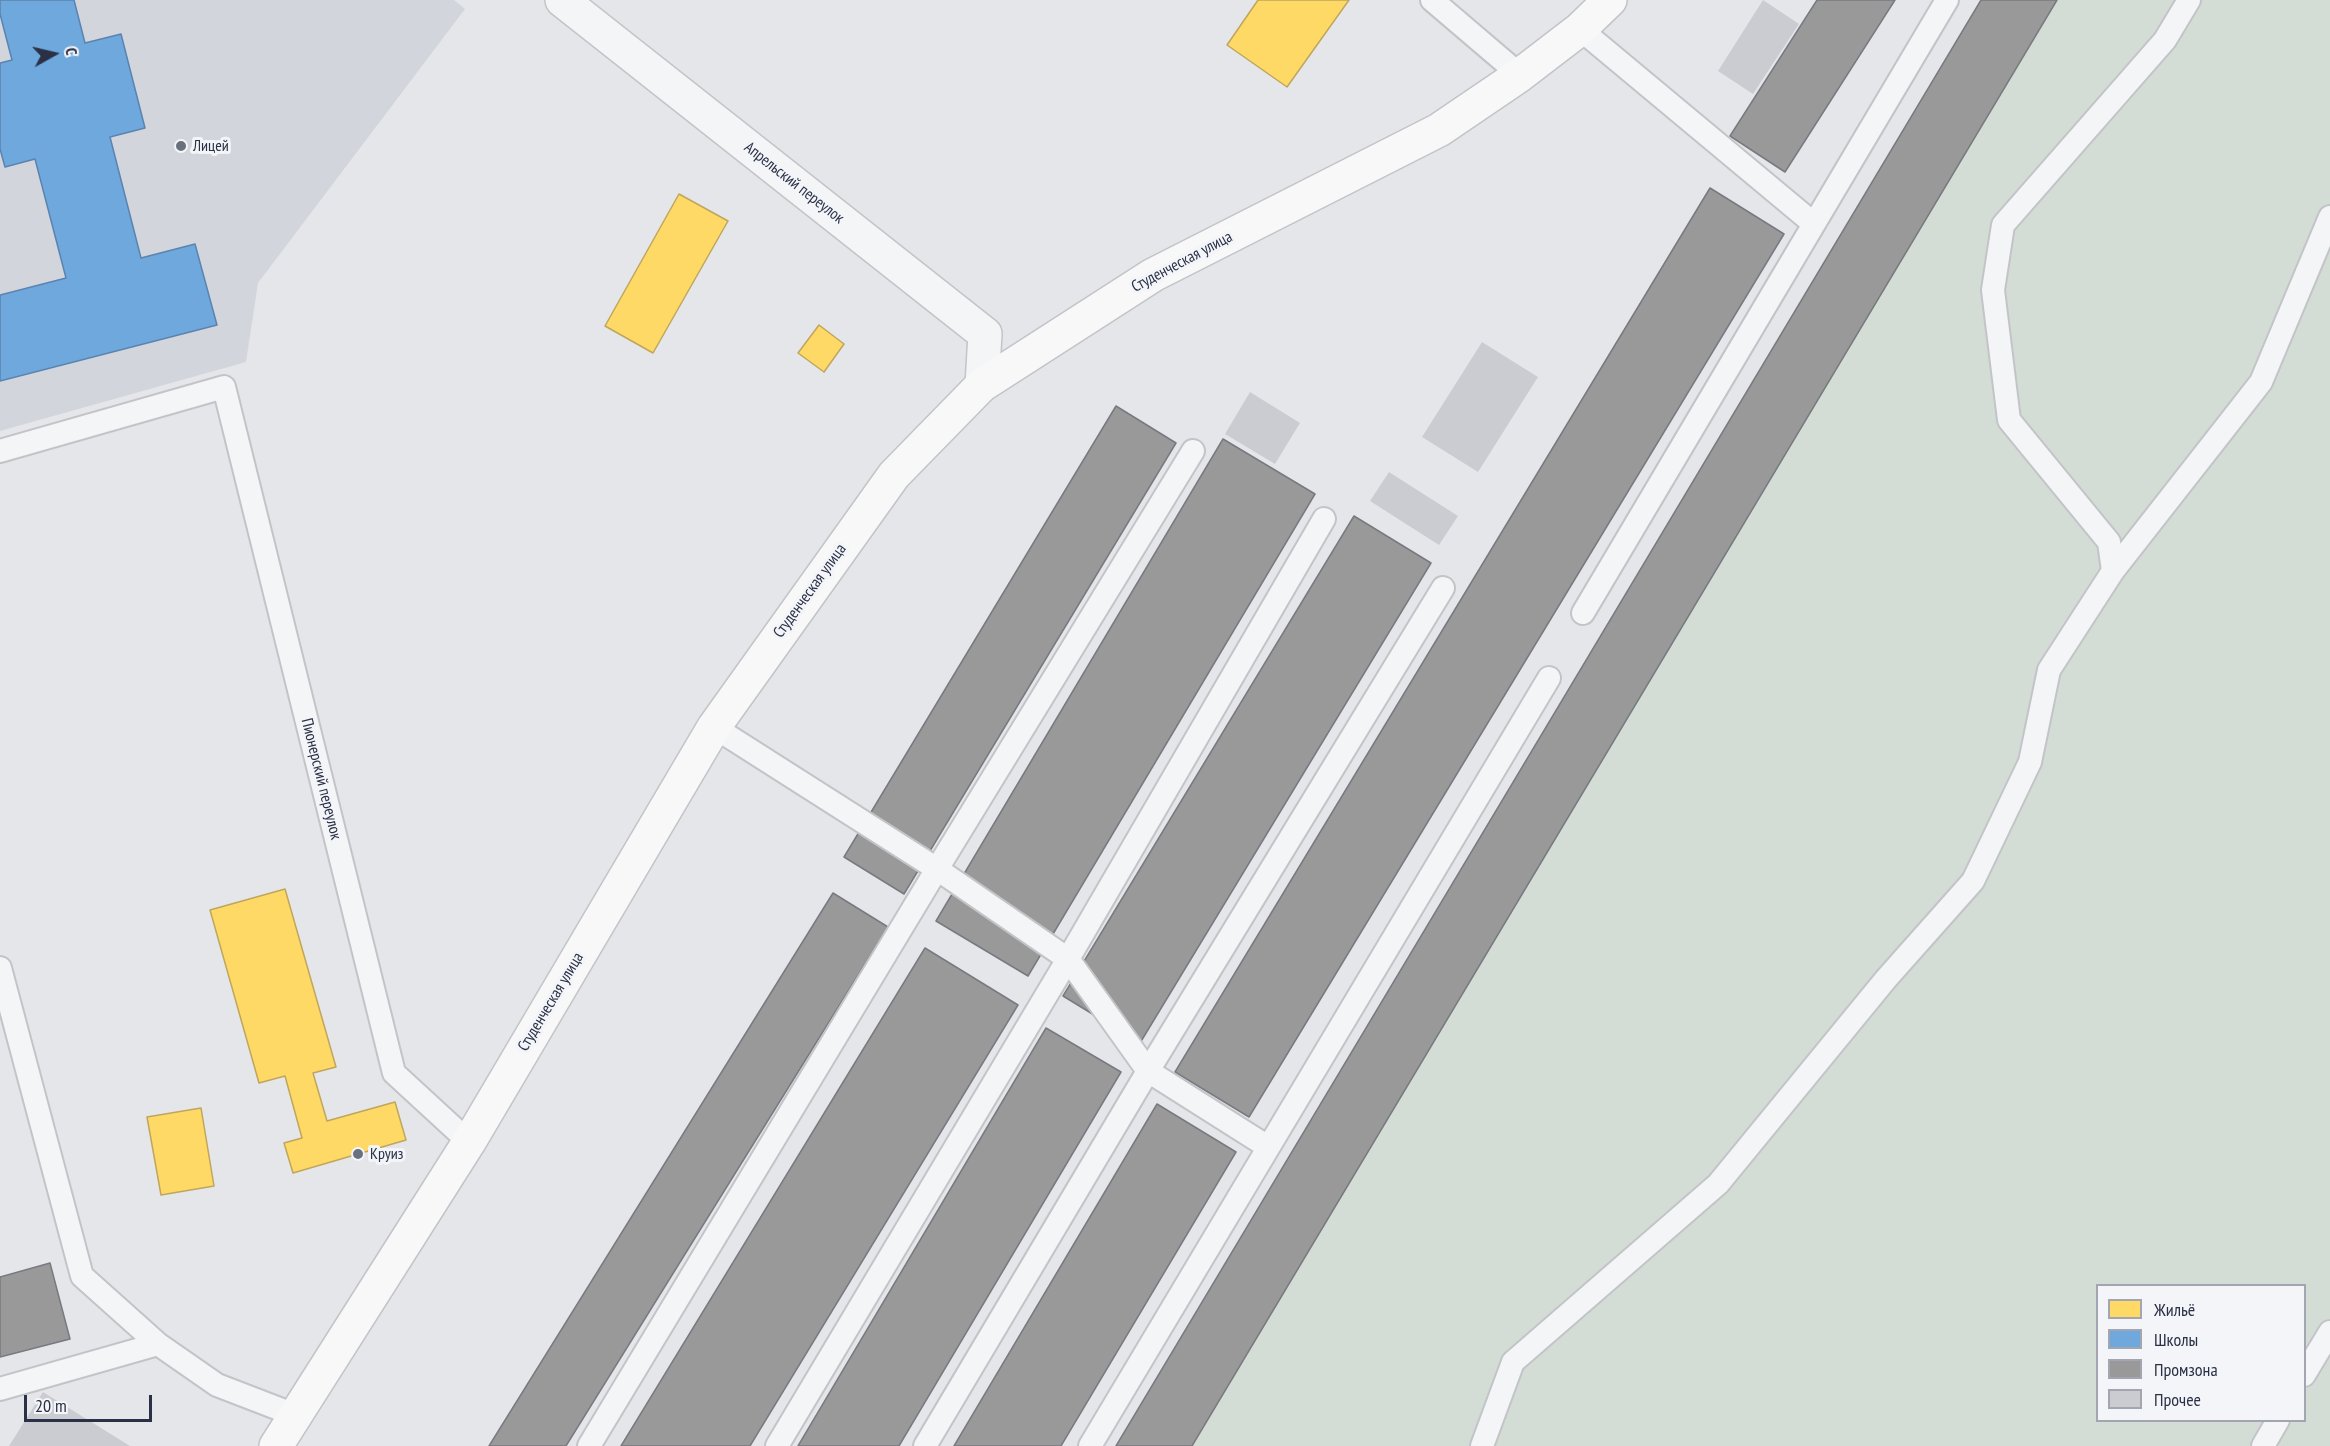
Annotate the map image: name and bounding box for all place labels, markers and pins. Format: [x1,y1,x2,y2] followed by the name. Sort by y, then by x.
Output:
[193,136,229,156] place label: Лицей
[174,139,188,153] marker: Лицей
[370,1144,403,1164] place label: Круиз
[351,1147,365,1161] marker: Круиз

